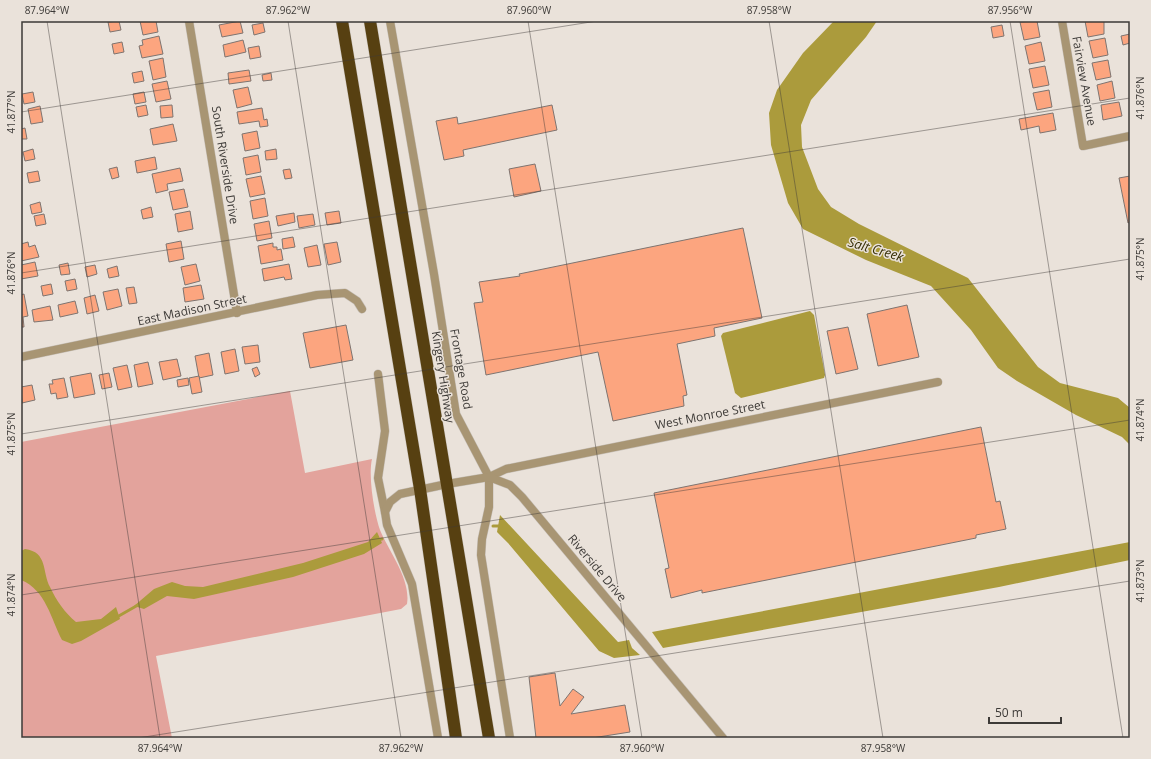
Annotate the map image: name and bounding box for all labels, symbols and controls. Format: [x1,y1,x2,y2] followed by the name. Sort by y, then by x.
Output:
[25,3,70,17] text: 87.964°W
[266,3,311,17] text: 87.962°W
[507,3,552,17] text: 87.960°W
[747,3,792,17] text: 87.958°W
[988,3,1033,17] text: 87.956°W
[1068,35,1101,127] street label: Fairview Avenue
[1133,76,1147,120] text: 41.876°N
[4,90,18,134] text: 41.877°N
[208,105,243,225] street label: South Riverside Drive
[846,233,906,266] water label: Salt Creek
[1133,237,1147,281] text: 41.875°N
[4,251,18,295] text: 41.876°N
[136,290,248,329] street label: East Madison Street
[446,327,477,411] street label: Frontage Road
[428,330,459,425] street label: Kingery Highway
[653,395,766,434] street label: West Monroe Street
[1133,398,1147,442] text: 41.874°N
[4,412,18,456] text: 41.875°N
[564,530,631,605] street label: Riverside Drive
[1133,559,1147,603] text: 41.873°N
[4,573,18,617] text: 41.874°N
[989,699,1061,725] scale bar
[995,704,1023,721] text: 50 m
[138,741,183,755] text: 87.964°W
[379,741,424,755] text: 87.962°W
[620,741,665,755] text: 87.960°W
[861,741,906,755] text: 87.958°W

